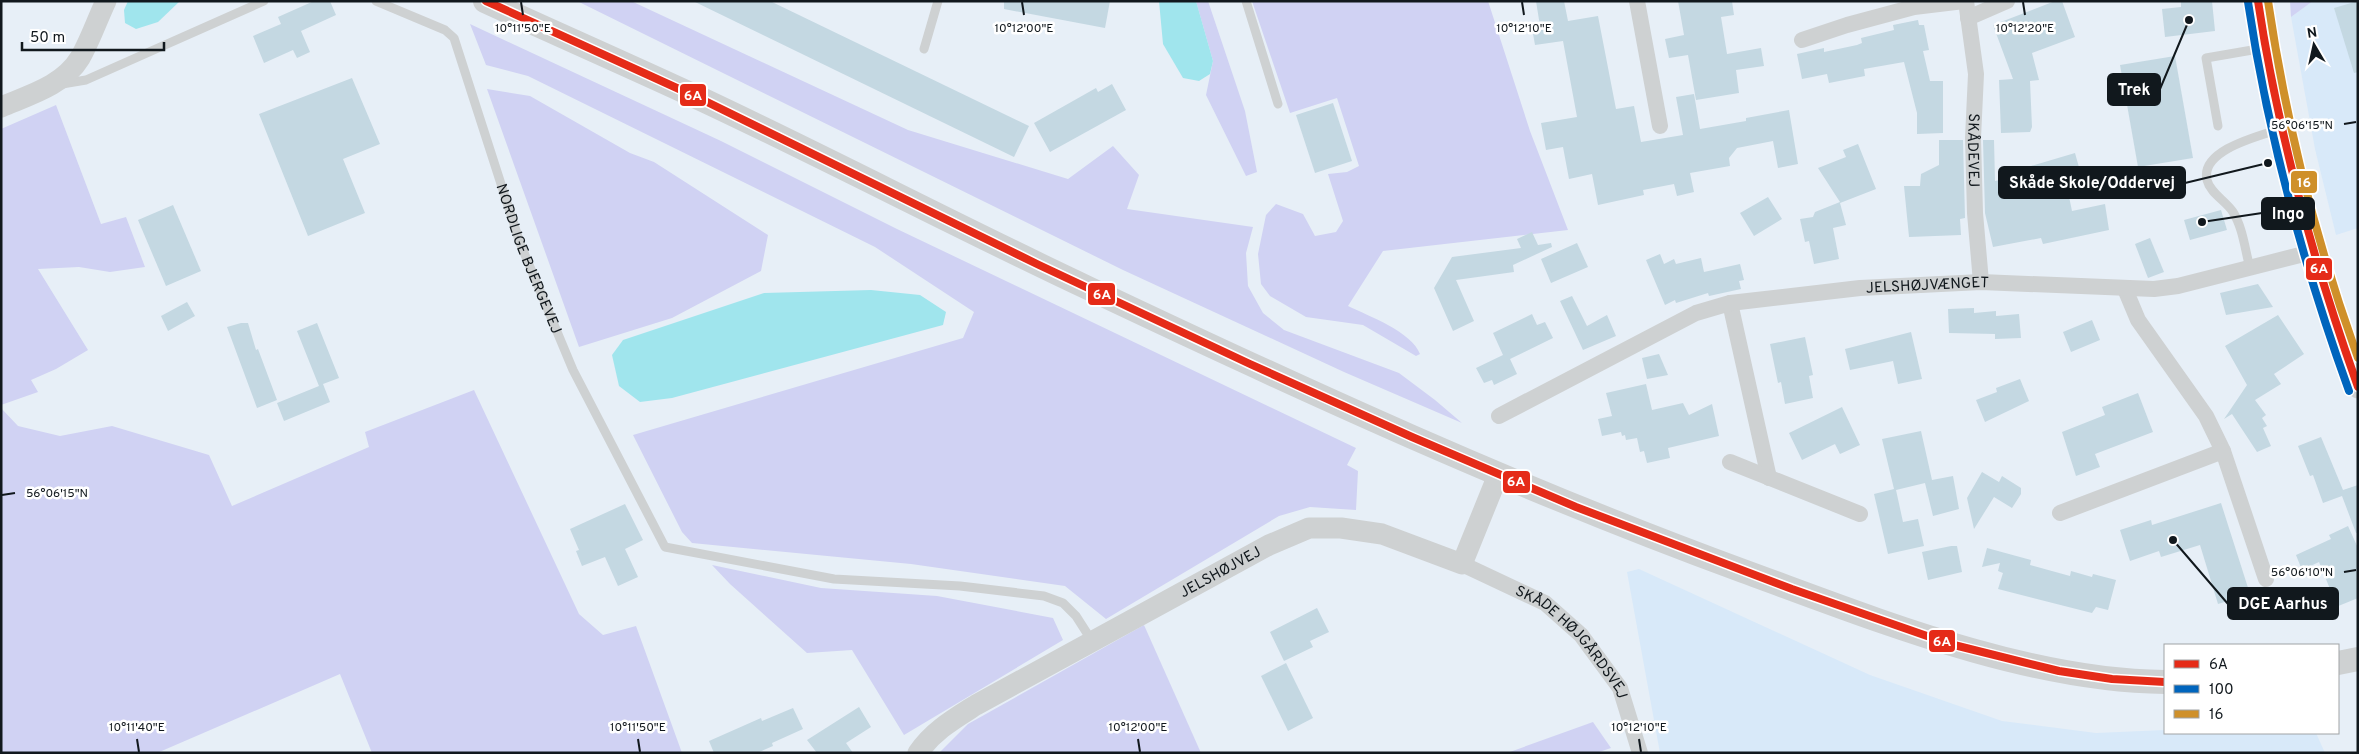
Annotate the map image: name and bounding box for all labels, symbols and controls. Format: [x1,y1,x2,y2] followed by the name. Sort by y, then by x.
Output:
[22,20,165,52] scale bar
[2289,20,2339,70] north arrow
[495,21,551,37] text: 10°11'50"E
[995,21,1053,37] text: 10°12'00"E
[1496,21,1552,37] text: 10°12'10"E
[1996,21,2054,37] text: 10°12'20"E
[2306,24,2319,43] text: N
[30,29,65,48] text: 50 m
[2108,74,2160,105] callout: Trek
[2118,81,2150,101] text: Trek
[679,83,707,107] line badge: 6A
[684,88,702,105] text: 6A
[1962,113,1982,188] street label: SKÅDEVEJ
[2271,118,2333,134] text: 56°06'15"N
[1999,167,2185,198] callout: Skåde Skole/Oddervej
[2290,170,2318,194] line badge: 16
[2009,173,2175,194] text: Skåde Skole/Oddervej
[2297,175,2311,192] text: 16
[491,182,565,337] street label: NORDLIGE BJERGEVEJ
[2262,198,2314,229] callout: Ingo
[2272,205,2304,225] text: Ingo
[2305,257,2333,281] line badge: 6A
[2310,261,2328,278] text: 6A
[1865,274,1989,299] street label: JELSHØJVÆNGET
[1087,282,1116,306] line badge: 6A
[1093,287,1111,304] text: 6A
[1502,470,1531,494] line badge: 6A
[1507,474,1525,491] text: 6A
[26,486,88,502] text: 56°06'15"N
[1177,543,1265,603] street label: JELSHØJVEJ
[2271,565,2333,581] text: 56°06'10"N
[1512,582,1631,701] street label: SKÅDE HØJGÅRDSVEJ
[2228,588,2338,619] callout: DGE Aarhus
[2238,595,2328,615] text: DGE Aarhus
[1928,629,1956,653] line badge: 6A
[1933,634,1951,651] text: 6A
[2164,644,2339,734] legend
[2209,656,2228,675] text: 6A
[2209,681,2234,700] text: 100
[2209,706,2224,725] text: 16
[109,720,165,736] text: 10°11'40"E
[610,720,666,736] text: 10°11'50"E
[1109,720,1167,736] text: 10°12'00"E
[1611,720,1667,736] text: 10°12'10"E

